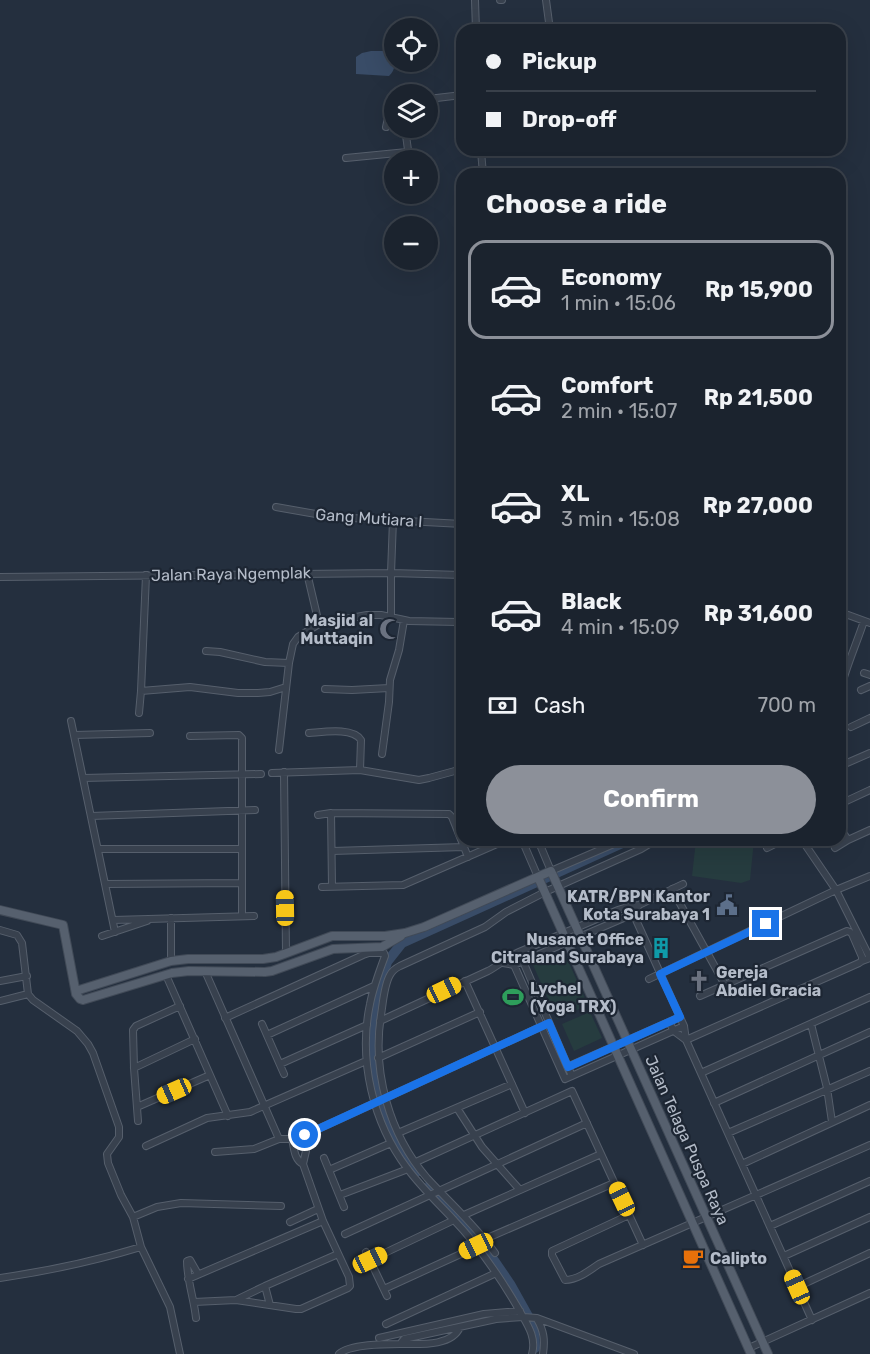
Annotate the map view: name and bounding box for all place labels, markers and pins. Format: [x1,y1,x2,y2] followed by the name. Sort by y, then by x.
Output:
[300,611,373,648] place label: Masjid al Muttaqin
[378,617,402,641] mosque icon: Masjid al Muttaqin
[567,887,711,924] place label: KATR/BPN Kantor Kota Surabaya 1
[715,893,739,917] public building icon: KATR/BPN Kantor Kota Surabaya 1
[491,930,644,967] place label: Nusanet Office Citraland Surabaya
[649,936,673,960] building icon: Nusanet Office Citraland Surabaya
[716,963,821,1000] place label: Gereja Abdiel Gracia
[687,969,711,993] church icon: Gereja Abdiel Gracia
[530,979,616,1016] place label: Lychel (Yoga TRX)
[501,985,525,1009] sports icon: Lychel (Yoga TRX)
[681,1246,705,1270] cafe icon: Calipto
[710,1249,767,1268] place label: Calipto

